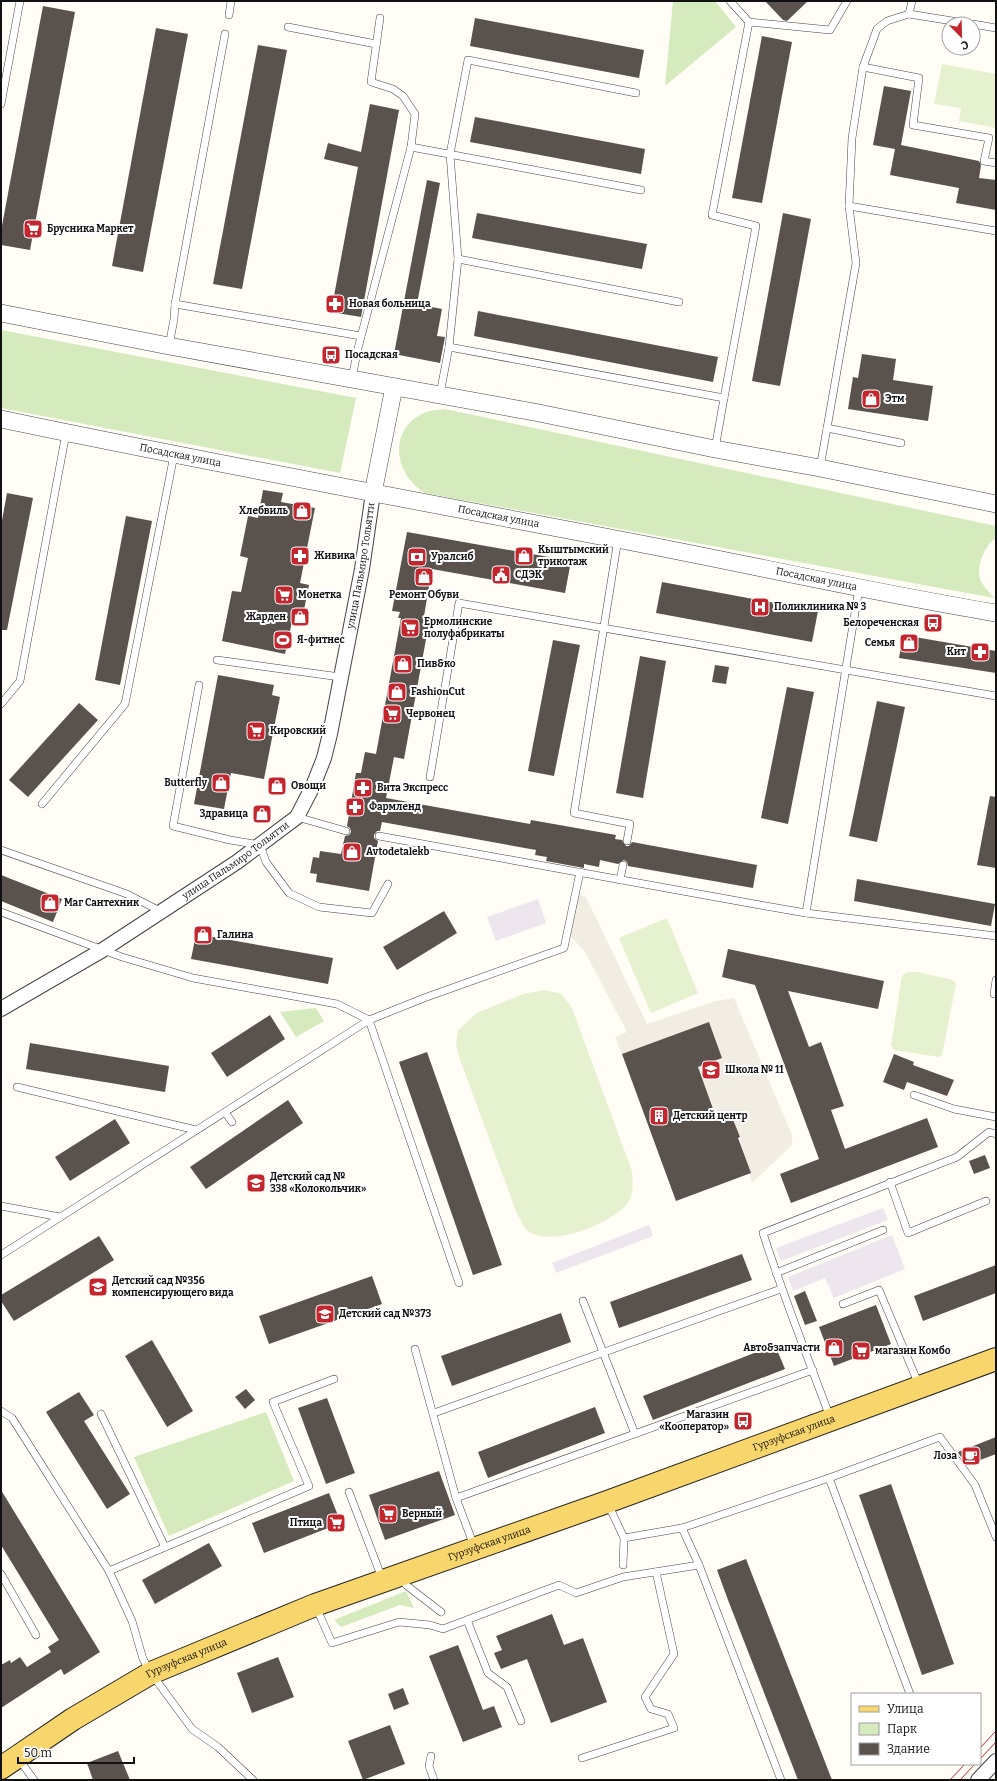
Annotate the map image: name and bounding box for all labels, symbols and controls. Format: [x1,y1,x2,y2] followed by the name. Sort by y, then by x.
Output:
[941,16,981,56] north arrow
[959,37,970,52] text: С
[22,218,44,240] supermarket icon: Брусника Маркет
[47,223,134,235] place label: Брусника Маркет
[324,293,346,315] pharmacy icon: Новая больница
[349,298,431,310] place label: Новая больница
[320,344,342,366] bus stop icon: Посадская
[345,349,398,361] place label: Посадская
[860,388,882,410] shop icon: Этм
[885,393,905,405] place label: Этм
[139,442,223,469] street label: Посадская улица
[291,500,313,522] shop icon: Хлебвиль
[344,502,378,631] street label: улица Пальмиро Тольятти
[457,503,541,530] street label: Посадская улица
[239,505,289,517] place label: Хлебвиль
[538,544,609,568] place label: Кыштымский трикотаж
[289,545,311,567] pharmacy icon: Живика
[513,545,535,567] shop icon: Кыштымский трикотаж
[406,546,428,568] bank icon: Уралсиб
[314,550,356,562] place label: Живика
[431,551,473,563] place label: Уралсиб
[490,564,512,586] public building icon: СДЭК
[775,565,859,593] street label: Посадская улица
[413,566,435,588] shop icon: Ремонт Обуви
[515,569,543,581] place label: СДЭК
[273,584,295,606] supermarket icon: Монетка
[298,589,342,601] place label: Монетка
[389,589,459,601] place label: Ремонт Обуви
[749,596,771,618] hospital icon: Поликлиника № 3
[774,601,867,613] place label: Поликлиника № 3
[289,606,311,628] shop icon: Жарден
[246,611,286,623] place label: Жарден
[922,612,944,634] bus stop icon: Белореченская
[424,616,505,640] place label: Ермолинские полуфабрикаты
[399,617,421,639] supermarket icon: Ермолинские полуфабрикаты
[843,617,919,629] place label: Белореченская
[272,629,294,651] sports icon: Я-фитнес
[898,632,920,654] shop icon: Семья
[297,634,345,646] place label: Я-фитнес
[865,637,895,649] place label: Семья
[969,641,991,663] pharmacy icon: Кит
[947,646,967,658] place label: Кит
[392,653,414,675] shop icon: Пив&ко
[417,658,456,670] place label: Пив&ко
[386,681,408,703] shop icon: FashionCut
[411,686,465,698] place label: FashionCut
[381,703,403,725] supermarket icon: Червонец
[406,708,455,720] place label: Червонец
[245,720,267,742] supermarket icon: Кировский
[270,725,326,737] place label: Кировский
[210,772,232,794] shop icon: Butterfly
[266,775,288,797] shop icon: Овощи
[164,777,207,789] place label: Butterfly
[352,777,374,799] pharmacy icon: Вита Экспресс
[291,780,326,792] place label: Овощи
[377,782,448,794] place label: Вита Экспресс
[344,796,366,818] pharmacy icon: Фармленд
[369,801,422,813] place label: Фармленд
[251,803,273,825] shop icon: Здравица
[199,808,248,820] place label: Здравица
[179,819,292,903] street label: улица Пальмиро Тольятти
[341,841,363,863] shop icon: Avtodetalekb
[366,846,429,858] place label: Avtodetalekb
[39,892,61,914] shop icon: Маг Сантехник
[64,897,140,909] place label: Маг Сантехник
[192,924,214,946] shop icon: Галина
[217,929,254,941] place label: Галина
[700,1059,722,1081] school or university icon: Школа № 11
[725,1064,784,1076] place label: Школа № 11
[648,1105,670,1127] building icon: Детский центр
[673,1110,747,1122] place label: Детский центр
[270,1171,366,1195] place label: Детский сад № 338 «Колокольчик»
[245,1172,267,1194] school or university icon: Детский сад № 338 «Колокольчик»
[112,1275,234,1299] place label: Детский сад №356 компенсирующего вида
[87,1276,109,1298] school or university icon: Детский сад №356 компенсирующего вида
[314,1303,336,1325] school or university icon: Детский сад №373
[339,1308,432,1320] place label: Детский сад №373
[823,1337,845,1359] shop icon: Авто&запчасти
[850,1340,872,1362] supermarket icon: магазин Комбо
[743,1342,820,1354] place label: Авто&запчасти
[875,1345,951,1357] place label: магазин Комбо
[659,1409,729,1433] place label: Магазин «Кооператор»
[732,1410,754,1432] bus stop icon: Магазин «Кооператор»
[751,1413,837,1454] street label: Гурзуфская улица
[960,1445,982,1467] cafe icon: Лоза
[933,1450,957,1462] place label: Лоза
[377,1503,399,1525] supermarket icon: Верный
[402,1508,442,1520] place label: Верный
[325,1512,347,1534] supermarket icon: Птица
[290,1517,322,1529] place label: Птица
[446,1523,533,1564] street label: Гурзуфская улица
[144,1636,229,1681] street label: Гурзуфская улица
[851,1693,981,1765] legend
[887,1702,924,1716] text: Улица
[887,1722,917,1736] text: Парк
[18,1739,134,1765] scale bar
[887,1742,930,1756] text: Здание
[24,1746,53,1760] text: 50 m

